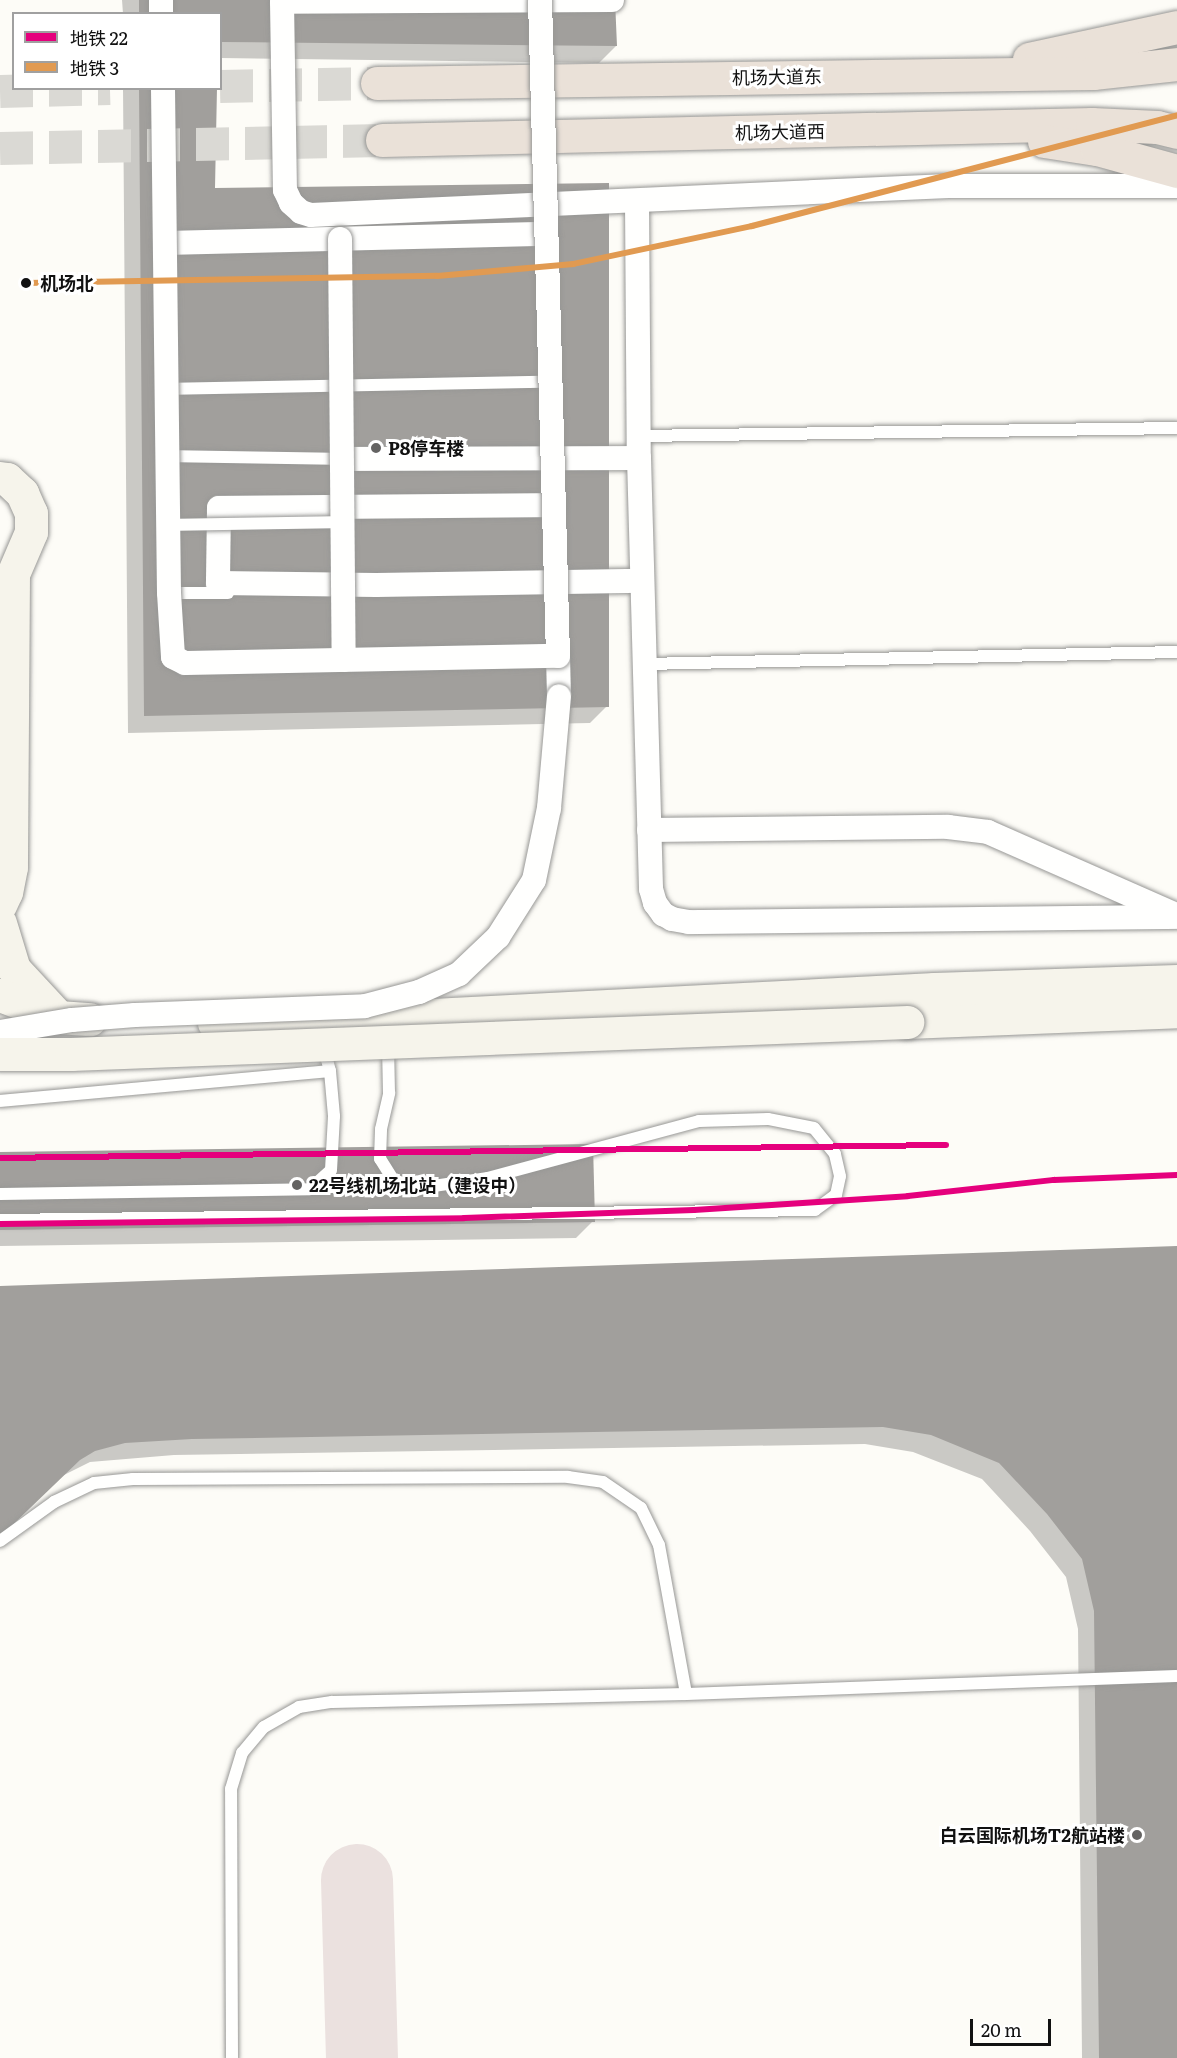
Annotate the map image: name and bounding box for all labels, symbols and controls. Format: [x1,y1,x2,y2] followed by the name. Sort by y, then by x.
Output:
[12,12,222,90] legend
[70,24,128,51] text: 地铁 22
[70,54,119,81] text: 地铁 3
[732,65,822,89] street label: 机场大道东
[735,120,825,144] street label: 机场大道西
[40,272,94,294] place label: 机场北
[17,274,35,292] marker: 机场北
[388,437,464,459] place label: P8停车楼
[369,441,383,455] marker: P8停车楼
[309,1174,526,1196] place label: 22号线机场北站（建设中）
[290,1178,304,1192] marker: 22号线机场北站（建设中）
[940,1824,1125,1846] place label: 白云国际机场T2航站楼
[1130,1828,1144,1842] marker: 白云国际机场T2航站楼
[973,2007,1054,2045] scale bar
[981,2016,1022,2043] text: 20 m

